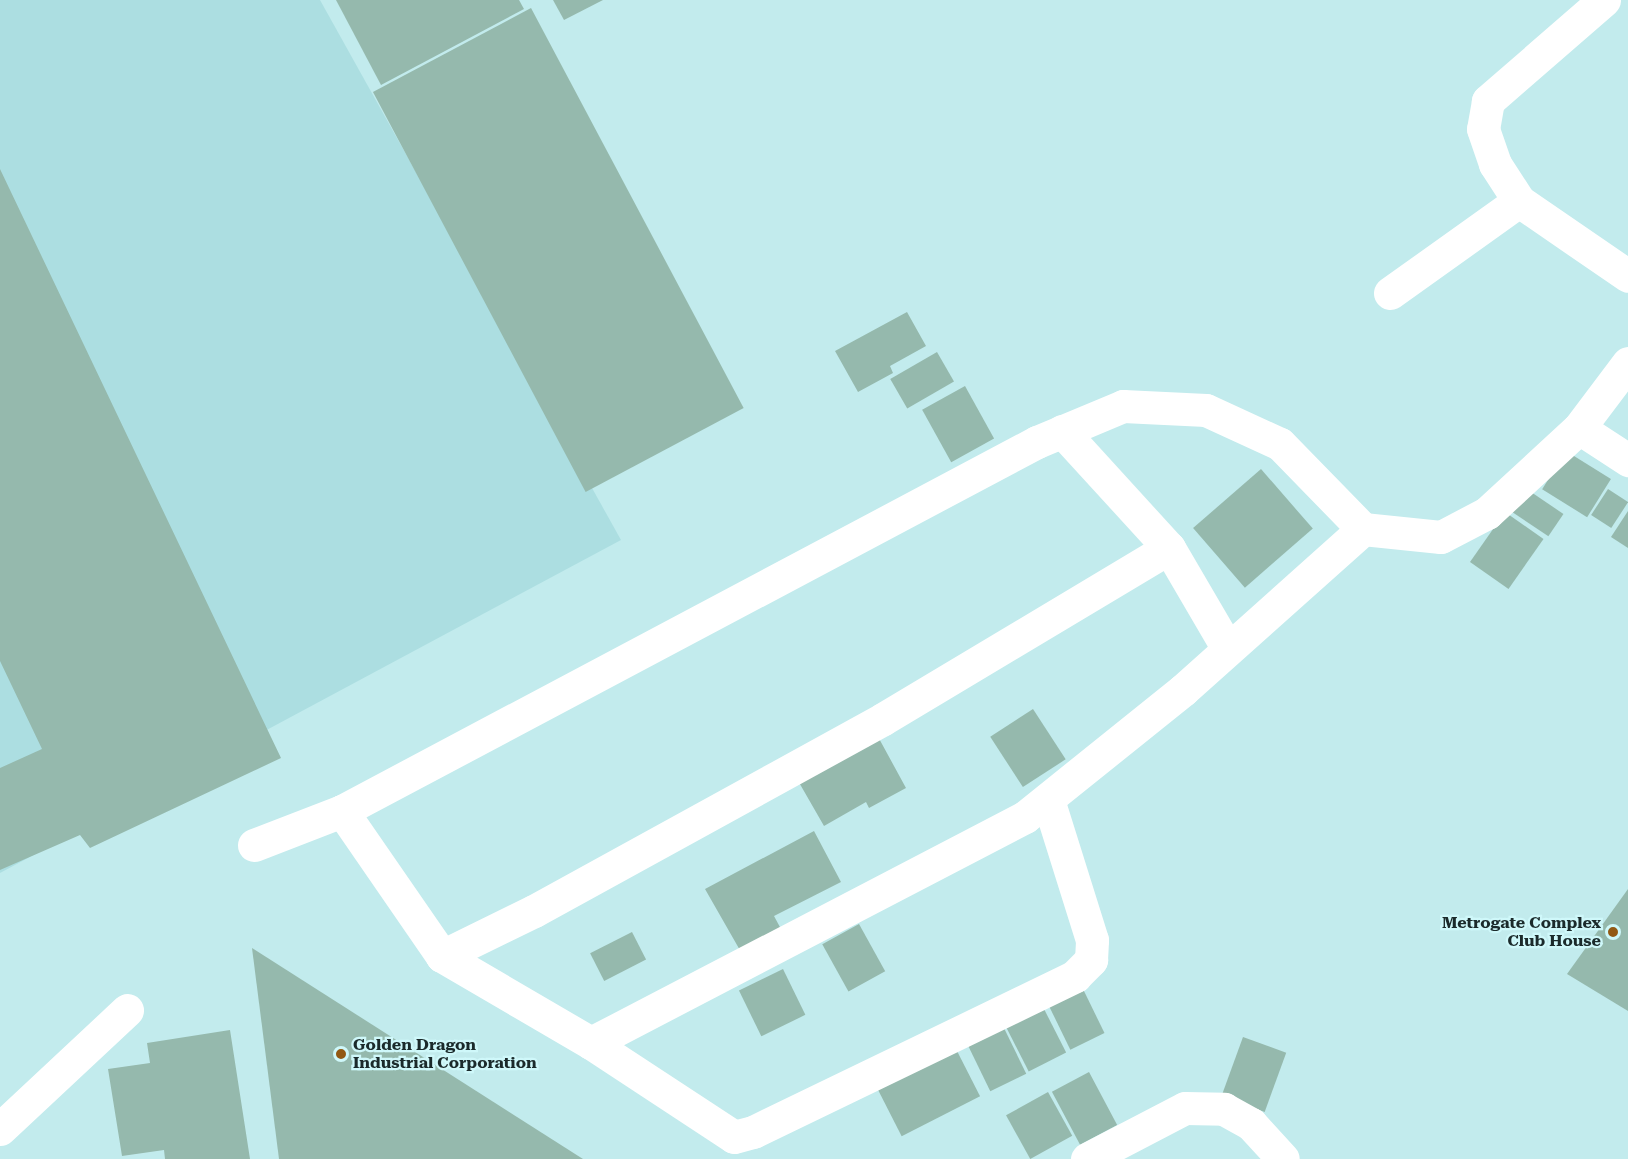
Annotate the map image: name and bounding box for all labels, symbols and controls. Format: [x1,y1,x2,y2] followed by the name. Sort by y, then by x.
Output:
[1442,913,1601,951] place label: Metrogate Complex Club House
[1606,925,1620,939] marker: Metrogate Complex Club House
[353,1035,537,1073] place label: Golden Dragon Industrial Corporation
[334,1047,348,1061] marker: Golden Dragon Industrial Corporation

